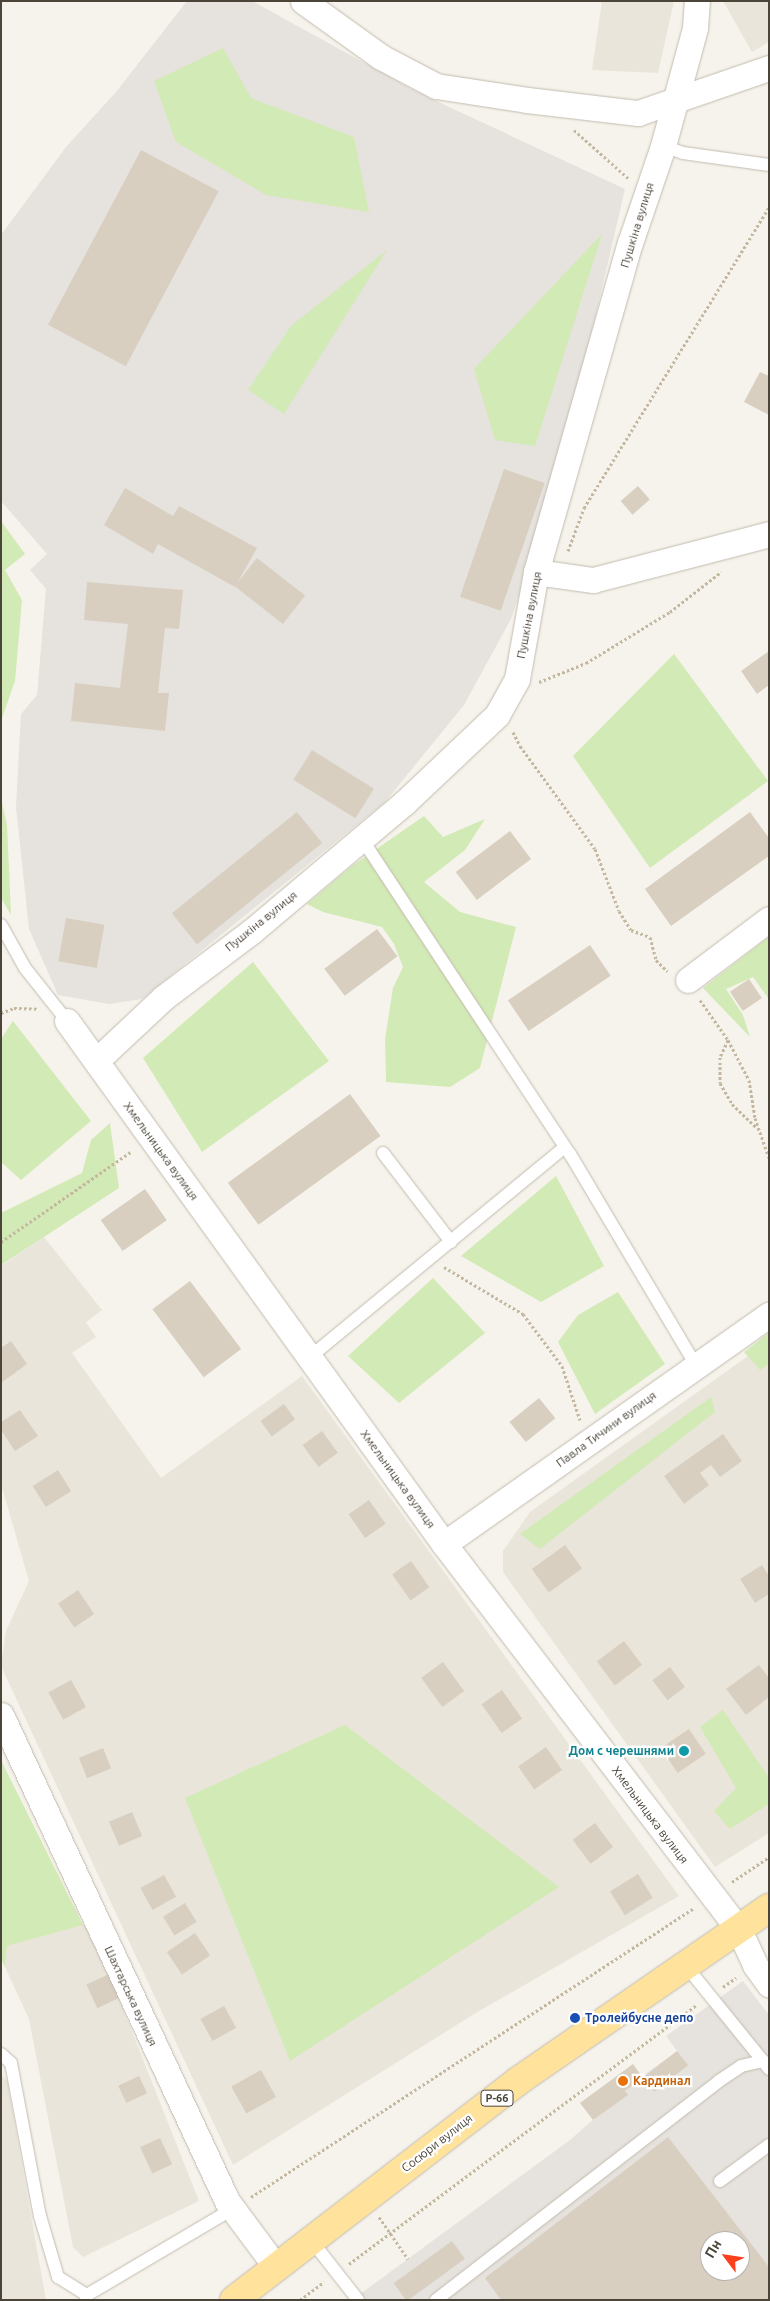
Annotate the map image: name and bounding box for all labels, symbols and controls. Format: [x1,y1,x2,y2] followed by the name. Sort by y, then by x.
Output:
[617,181,657,269] street label: Пушкіна вулиця
[513,570,545,660] street label: Пушкіна вулиця
[222,888,300,954] street label: Пушкіна вулиця
[120,1099,202,1203] street label: Хмельницька вулиця
[553,1388,659,1470] street label: Павла Тичини вулиця
[357,1427,439,1531] street label: Хмельницька вулиця
[568,1744,674,1758] place label: Дом с черешнями
[678,1745,690,1757] marker: Дом с черешнями
[609,1764,691,1866] street label: Хмельницька вулиця
[101,1944,161,2048] street label: Шахтарська вулиця
[585,2011,694,2025] place label: Тролейбусне депо
[569,2012,581,2024] marker: Тролейбусне депо
[633,2074,691,2088] place label: Кардинал
[617,2075,629,2087] marker: Кардинал
[480,2090,514,2106] road number: Р-66
[399,2111,475,2175] street label: Сосюри вулиця
[700,2231,750,2281] north arrow
[701,2237,725,2261] text: Пн

